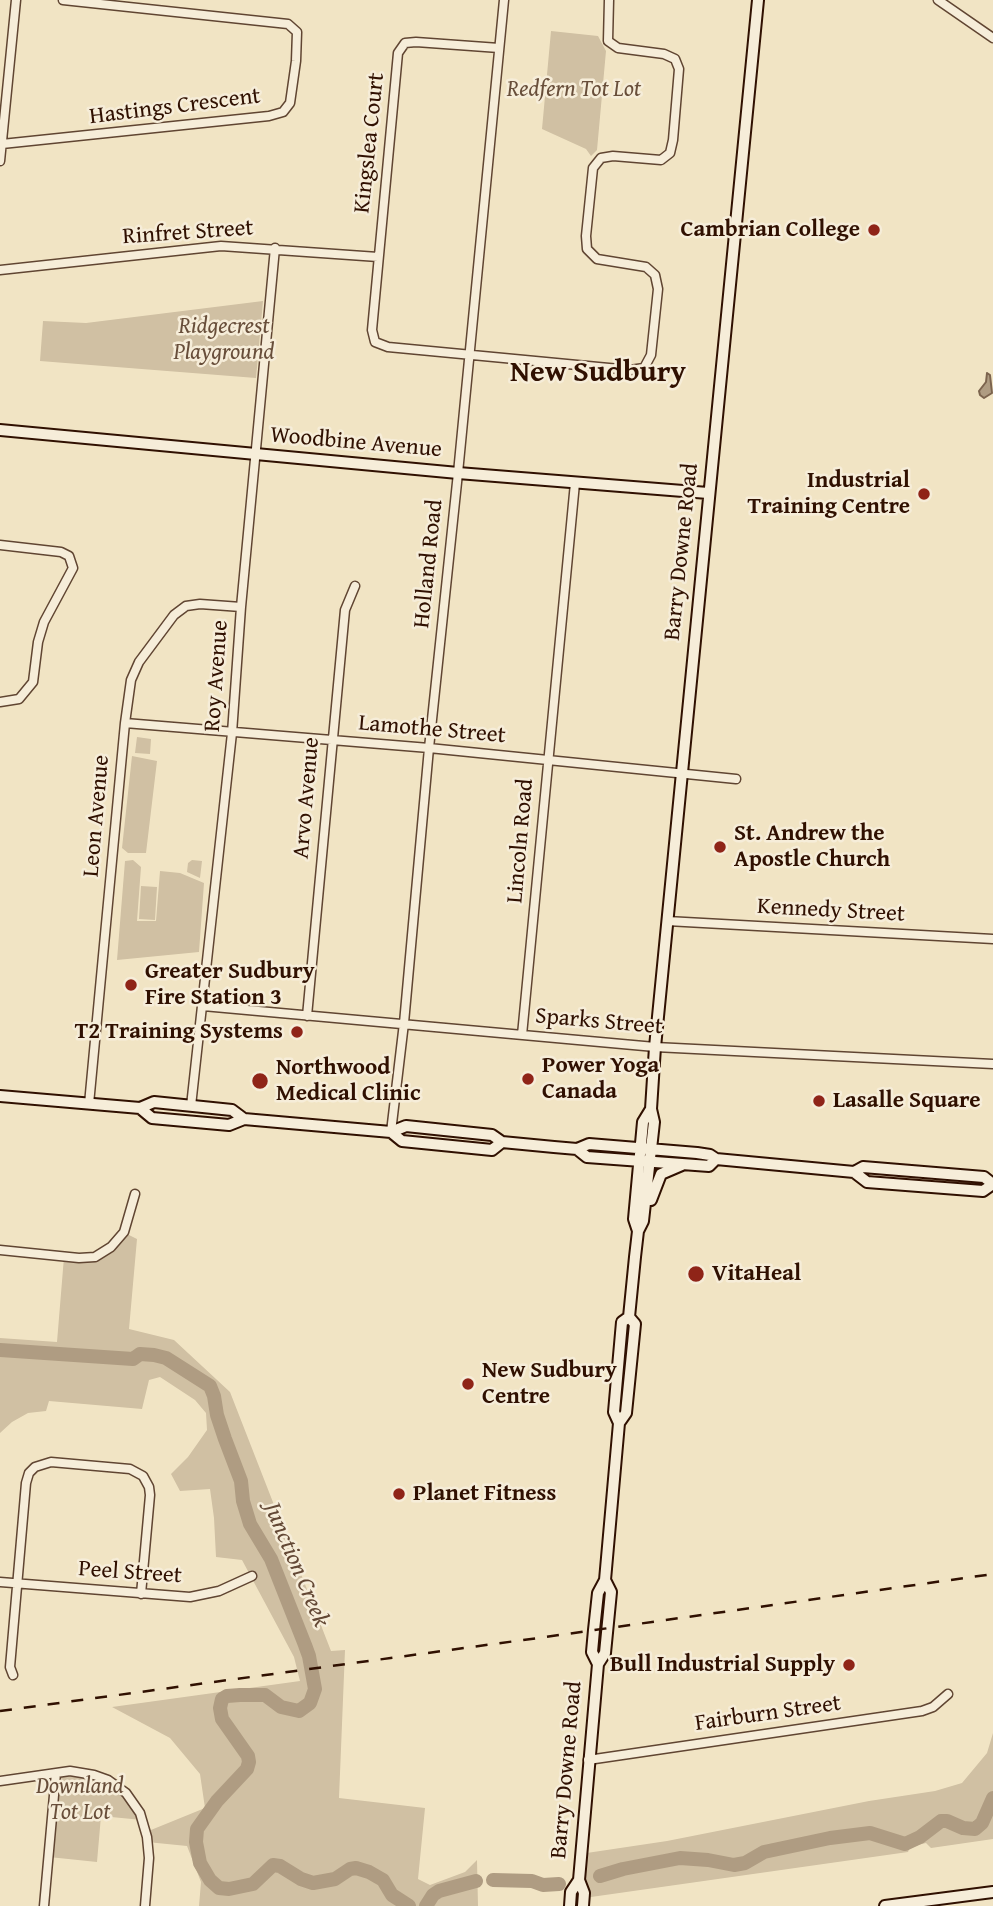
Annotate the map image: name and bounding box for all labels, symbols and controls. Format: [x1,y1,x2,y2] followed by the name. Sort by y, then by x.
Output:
[349,71,391,215] street label: Kingslea Court
[507,76,641,104] park label: Redfern Tot Lot
[88,83,262,131] street label: Hastings Crescent
[122,215,254,251] street label: Rinfret Street
[681,216,860,244] place label: Cambrian College
[866,222,882,238] marker: Cambrian College
[173,313,275,367] park label: Ridgecrest Playground
[510,355,686,391] district label: New Sudbury
[269,422,443,464] street label: Woodbine Avenue
[659,462,705,642] street label: Barry Downe Road
[748,467,910,521] place label: Industrial Training Centre
[916,486,932,502] marker: Industrial Training Centre
[409,498,449,630] street label: Holland Road
[199,619,235,733] street label: Roy Avenue
[357,710,507,750] street label: Lamothe Street
[288,736,326,860] street label: Arvo Avenue
[78,754,116,878] street label: Leon Avenue
[502,777,540,905] street label: Lincoln Road
[734,820,890,874] place label: St. Andrew the Apostle Church
[712,839,728,855] marker: St. Andrew the Apostle Church
[756,893,906,929] street label: Kennedy Street
[145,958,315,1012] place label: Greater Sudbury Fire Station 3
[123,977,139,993] marker: Greater Sudbury Fire Station 3
[534,1003,664,1041] street label: Sparks Street
[75,1018,283,1046] place label: T2 Training Systems
[289,1024,305,1040] marker: T2 Training Systems
[542,1052,659,1106] place label: Power Yoga Canada
[276,1054,421,1108] place label: Northwood Medical Clinic
[250,1071,270,1091] marker: Northwood Medical Clinic
[520,1071,536,1087] marker: Power Yoga Canada
[833,1087,980,1115] place label: Lasalle Square
[811,1093,827,1109] marker: Lasalle Square
[712,1260,801,1288] place label: VitaHeal
[686,1264,706,1284] marker: VitaHeal
[482,1357,617,1411] place label: New Sudbury Centre
[460,1376,476,1392] marker: New Sudbury Centre
[413,1480,556,1508] place label: Planet Fitness
[391,1486,407,1502] marker: Planet Fitness
[257,1498,335,1632] water label: Junction Creek
[77,1556,183,1590] street label: Peel Street
[610,1651,835,1679] place label: Bull Industrial Supply
[841,1657,857,1673] marker: Bull Industrial Supply
[545,1680,589,1860] street label: Barry Downe Road
[693,1690,843,1738] street label: Fairburn Street
[36,1773,124,1827] park label: Downland Tot Lot

